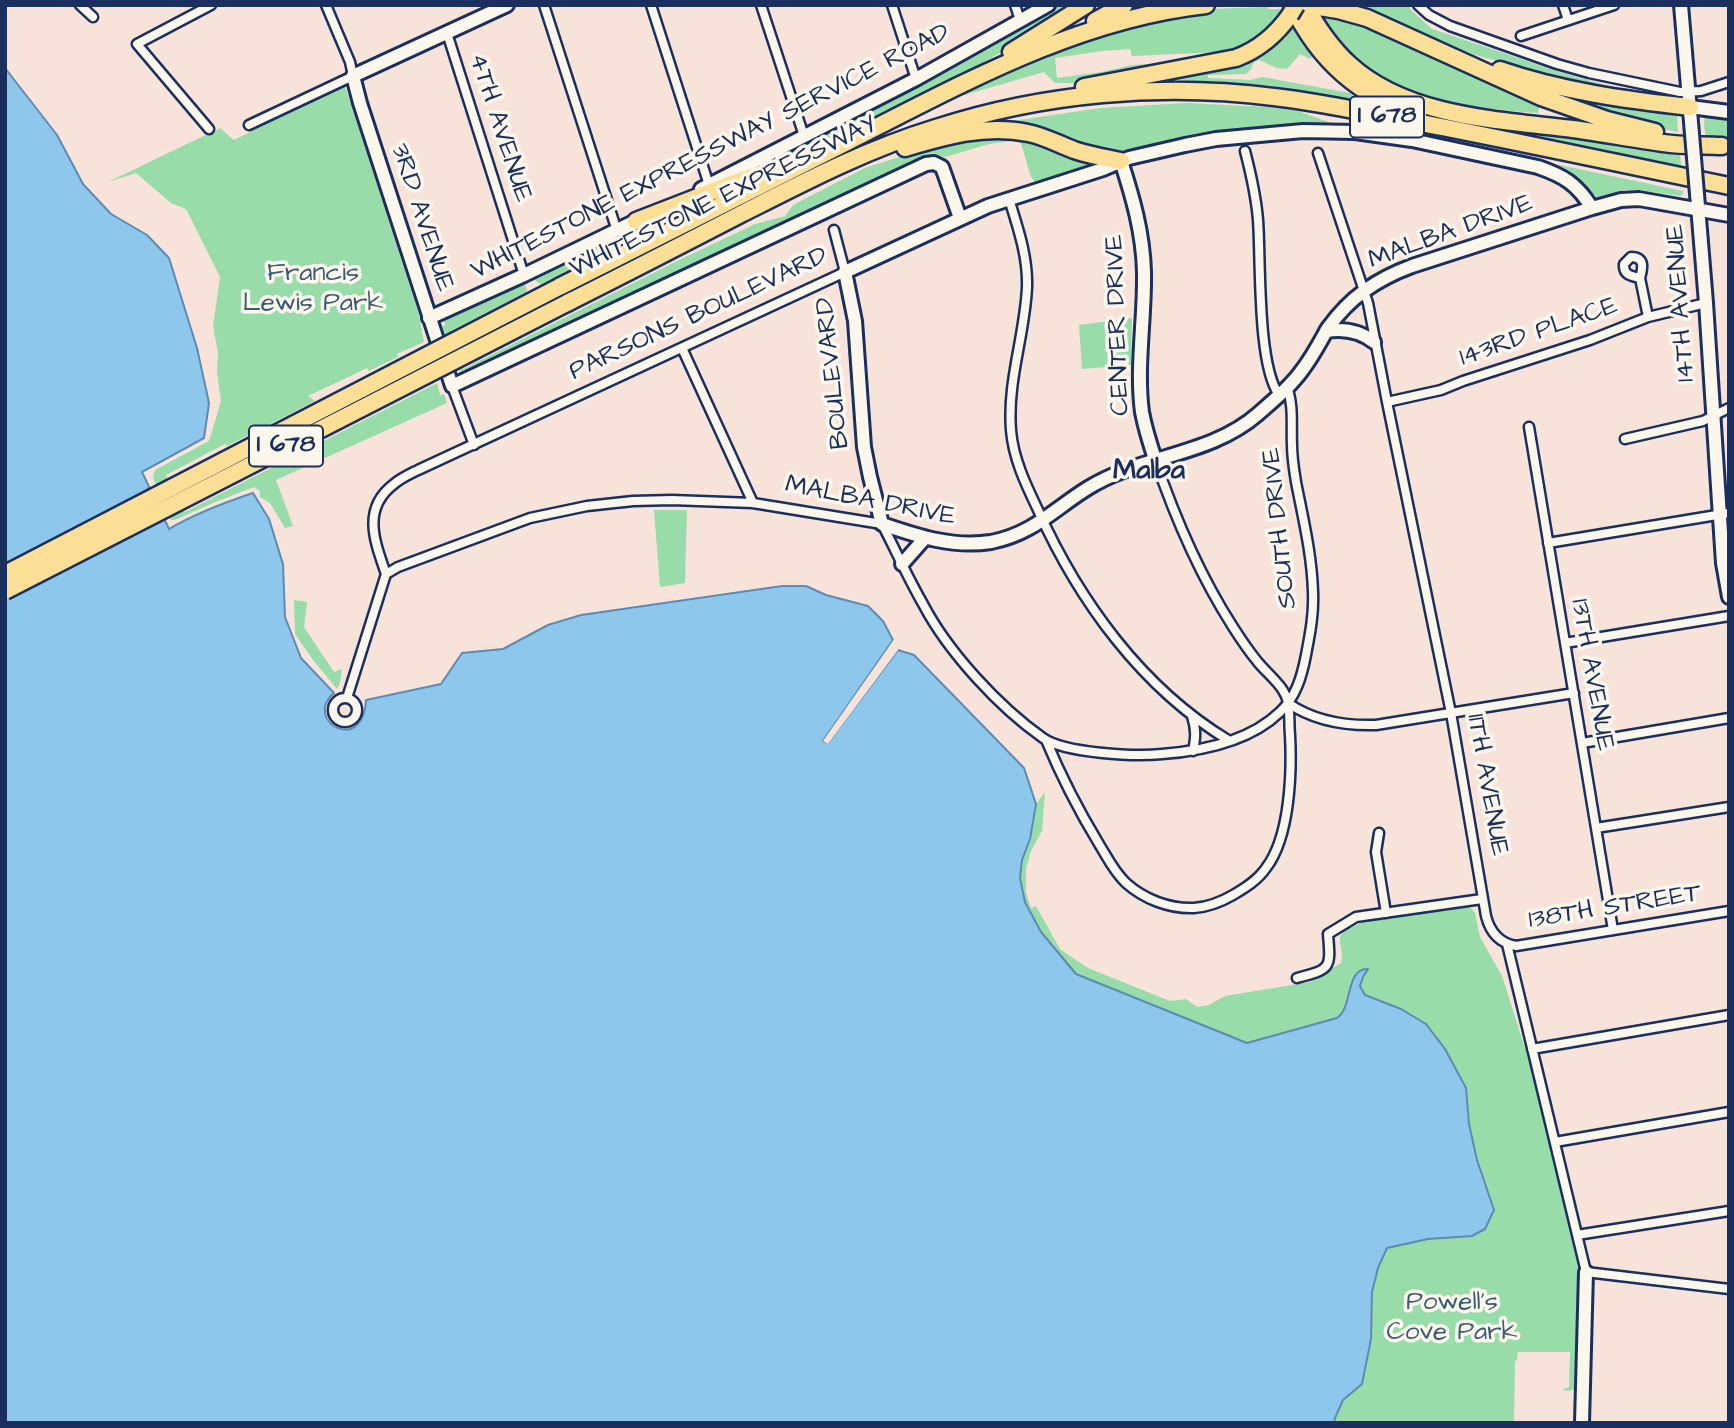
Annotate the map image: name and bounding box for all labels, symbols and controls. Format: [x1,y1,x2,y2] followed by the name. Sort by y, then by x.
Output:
[466,18,956,288] street label: WHITESTONE EXPRESSWAY SERVICE ROAD
[460,50,538,206] street label: 4TH AVENUE
[1350,96,1424,138] road number: I 678
[565,110,883,286] street label: WHITESTONE EXPRESSWAY
[382,140,460,296] street label: 3RD AVENUE
[1365,189,1537,277] street label: MALBA DRIVE
[1661,223,1703,383] street label: 14TH AVENUE
[1100,234,1138,416] street label: CENTER DRIVE
[565,241,833,389] street label: PARSONS BOULEVARD
[243,259,383,320] park label: Francis Lewis Park
[1456,291,1622,375] street label: 143RD PLACE
[811,296,857,450] street label: BOULEVARD
[249,426,323,466] road number: I 678
[1257,446,1305,610] street label: SOUTH DRIVE
[1113,455,1185,489] district label: Malba
[782,470,958,534] street label: MALBA DRIVE
[1562,597,1620,753] street label: 13TH AVENUE
[1458,712,1514,858] street label: 11TH AVENUE
[1527,879,1703,937] street label: 138TH STREET
[1386,1288,1518,1350] park label: Powell's Cove Park

